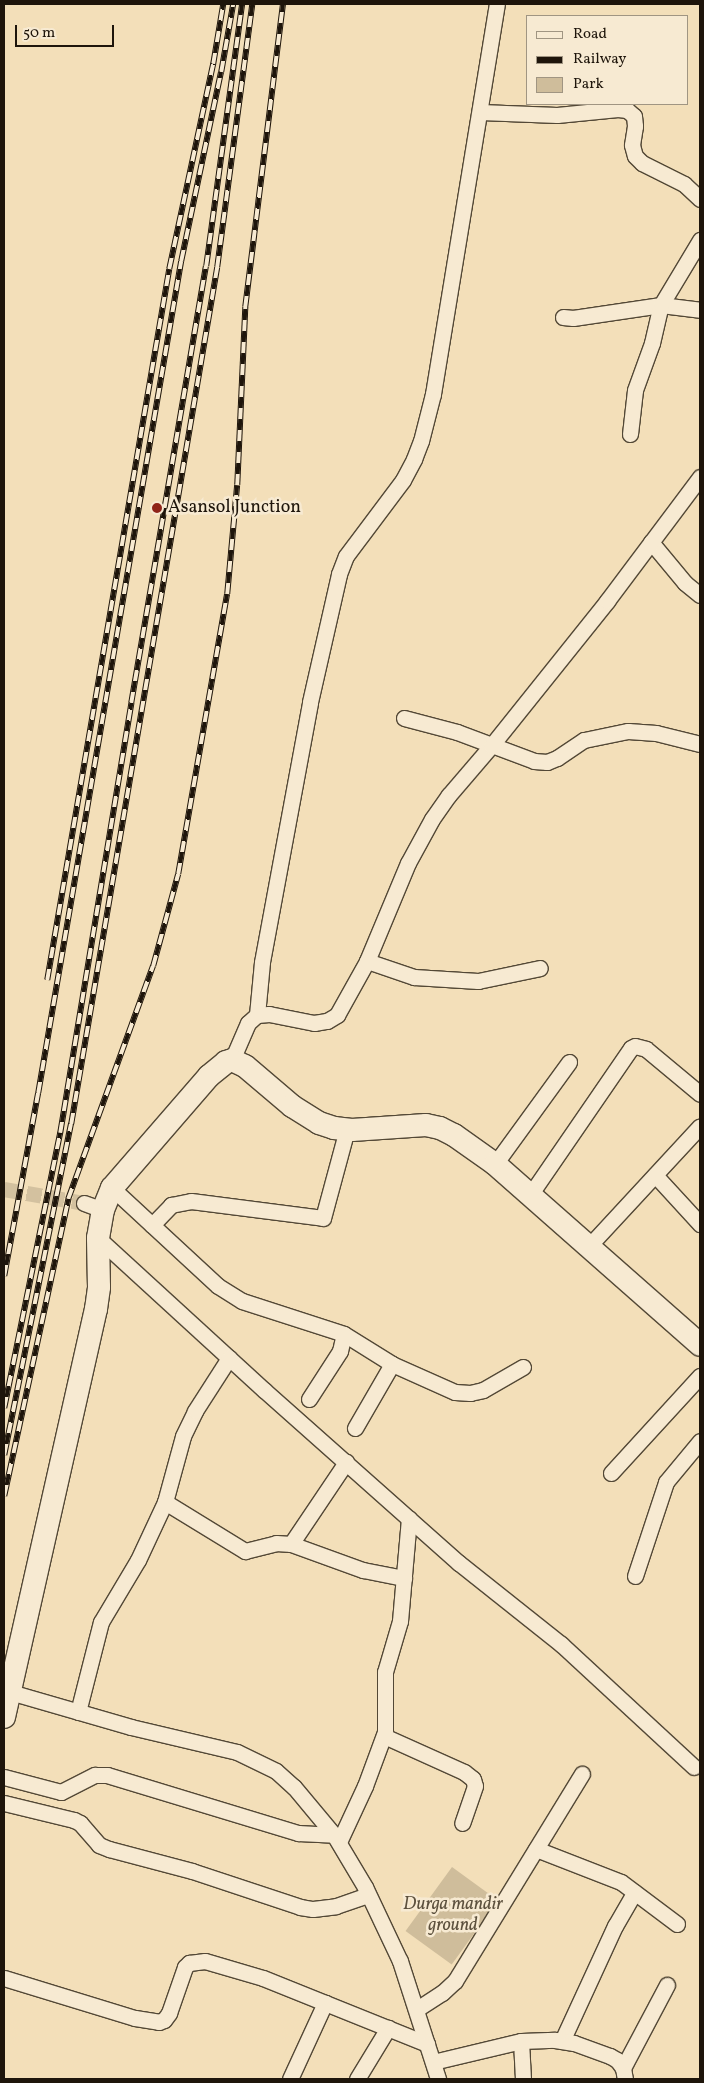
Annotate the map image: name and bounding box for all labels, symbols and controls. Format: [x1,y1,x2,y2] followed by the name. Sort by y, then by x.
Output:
[18,15,116,47] scale bar
[526,15,689,105] legend
[23,23,55,44] text: 50 m
[573,24,607,45] text: Road
[573,49,626,70] text: Railway
[573,74,604,95] text: Park
[168,497,301,519] place label: Asansol Junction
[150,501,164,515] marker: Asansol Junction
[403,1895,503,1938] park label: Durga mandir ground

